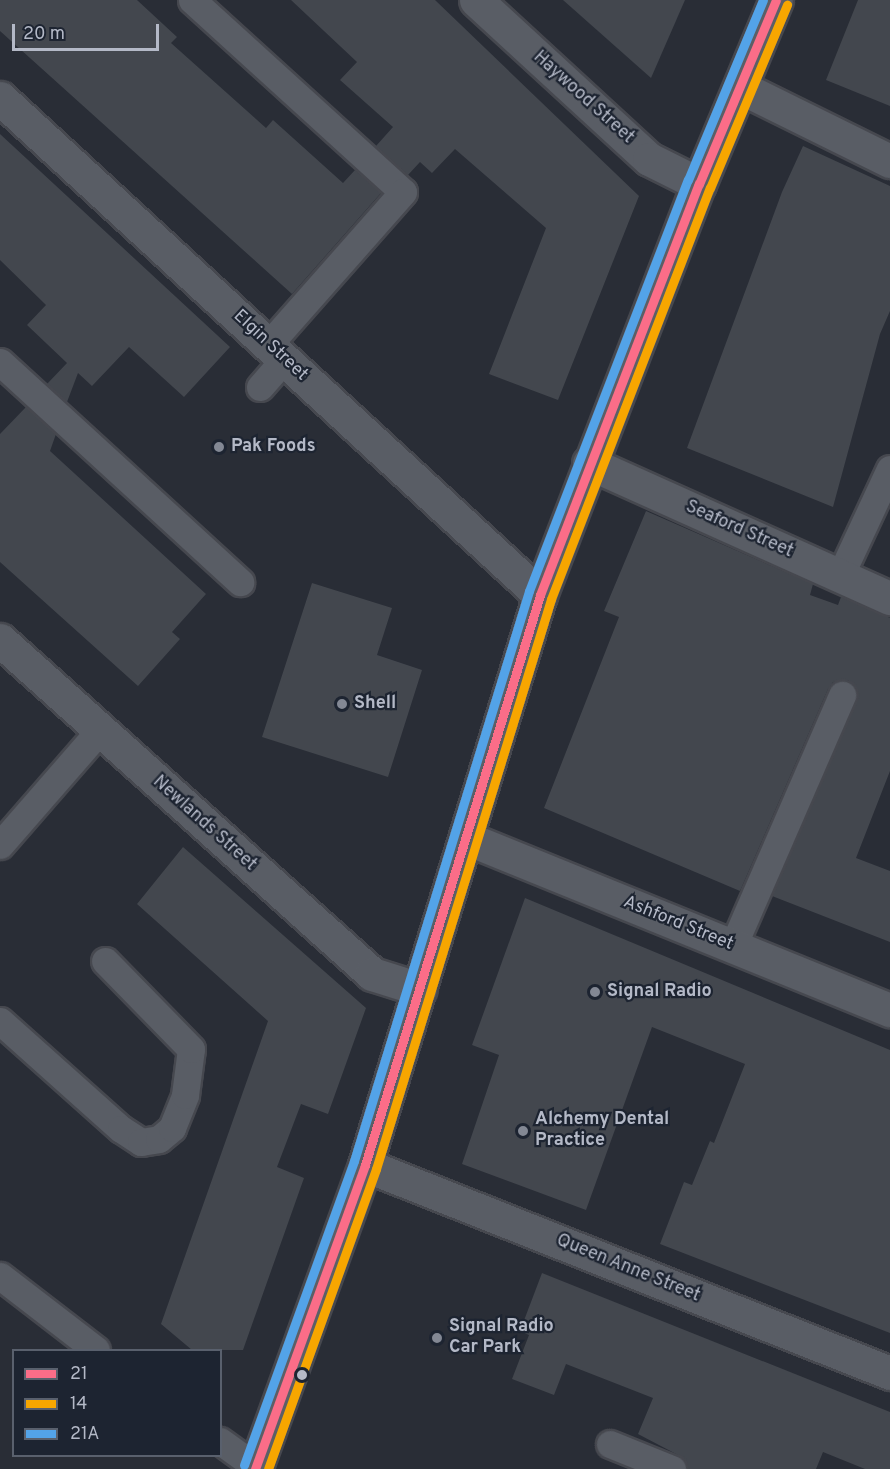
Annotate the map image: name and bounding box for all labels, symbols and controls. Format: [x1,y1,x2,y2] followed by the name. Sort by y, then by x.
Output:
[15,12,162,50] scale bar
[23,23,65,46] text: 20 m
[528,47,638,149] street label: Haywood Street
[228,306,312,386] street label: Elgin Street
[231,436,316,458] place label: Pak Foods
[212,440,226,454] marker: Pak Foods
[682,497,796,563] street label: Seaford Street
[354,693,396,715] place label: Shell
[335,697,349,711] marker: Shell
[148,772,260,876] street label: Newlands Street
[620,892,736,956] street label: Ashford Street
[607,981,712,1003] place label: Signal Radio
[588,985,602,999] marker: Signal Radio
[535,1110,669,1152] place label: Alchemy Dental Practice
[516,1124,530,1138] marker: Alchemy Dental Practice
[553,1230,703,1308] street label: Queen Anne Street
[449,1317,554,1360] place label: Signal Radio Car Park
[430,1331,444,1345] marker: Signal Radio Car Park
[12,1349,222,1457] legend
[70,1363,88,1386] text: 21
[296,1369,308,1381] unlabelled marker
[70,1393,88,1416] text: 14
[70,1423,99,1446] text: 21A

